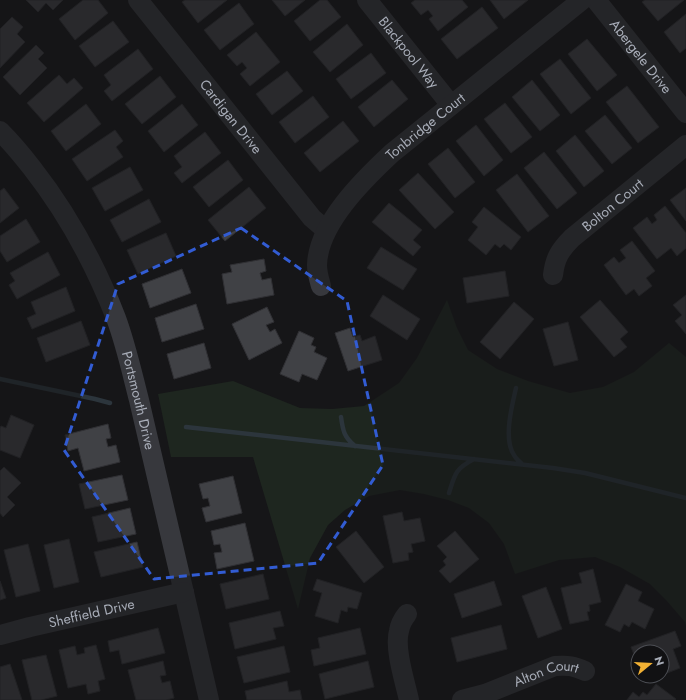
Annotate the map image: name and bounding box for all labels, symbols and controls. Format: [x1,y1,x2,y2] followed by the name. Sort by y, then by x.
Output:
[374,12,444,93] street label: Blackpool Way
[605,15,677,98] street label: Abergele Drive
[195,75,267,158] street label: Cardigan Drive
[381,88,470,164] street label: Tonbridge Court
[578,173,648,236] street label: Bolton Court
[117,349,160,452] street label: Portsmouth Drive
[46,594,136,633] street label: Sheffield Drive
[630,644,670,684] north arrow
[651,654,668,668] text: N
[510,656,582,692] street label: Alton Court

